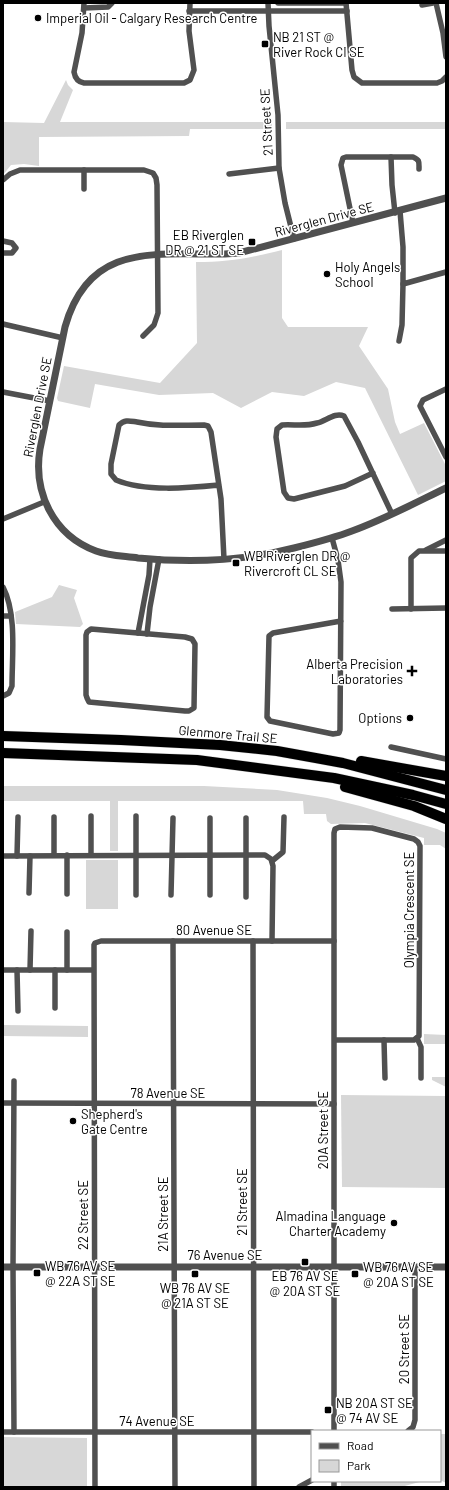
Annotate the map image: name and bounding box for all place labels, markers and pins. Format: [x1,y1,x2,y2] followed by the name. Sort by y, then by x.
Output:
[46,10,258,26] place label: Imperial Oil - Calgary Research Centre
[33,13,43,23] marker: Imperial Oil - Calgary Research Centre
[273,29,365,60] place label: NB 21 ST @ River Rock CI SE
[260,39,270,49] marker: NB 21 ST @ River Rock CI SE
[165,227,244,258] place label: EB Riverglen DR @ 21 ST SE
[247,237,257,247] marker: EB Riverglen DR @ 21 ST SE
[335,259,400,290] place label: Holy Angels School
[322,269,332,279] marker: Holy Angels School
[244,548,351,579] place label: WB Riverglen DR @ Rivercroft CL SE
[231,558,241,568] marker: WB Riverglen DR @ Rivercroft CL SE
[306,656,403,687] place label: Alberta Precision Laboratories
[406,665,418,677] marker: Alberta Precision Laboratories
[358,710,402,726] place label: Options
[405,713,415,723] marker: Options
[81,1106,148,1137] place label: Shepherd's Gate Centre
[68,1116,78,1126] marker: Shepherd's Gate Centre
[276,1208,386,1239] place label: Almadina Language Charter Academy
[389,1218,399,1228] marker: Almadina Language Charter Academy
[300,1257,310,1267] marker: EB 76 AV SE @ 20A ST SE
[45,1258,116,1289] place label: WB 76 AV SE @ 22A ST SE
[363,1259,434,1290] place label: WB 76 AV SE @ 20A ST SE
[32,1268,42,1278] marker: WB 76 AV SE @ 22A ST SE
[270,1268,341,1299] place label: EB 76 AV SE @ 20A ST SE
[190,1269,200,1279] marker: WB 76 AV SE @ 21A ST SE
[350,1269,360,1279] marker: WB 76 AV SE @ 20A ST SE
[160,1280,230,1311] place label: WB 76 AV SE @ 21A ST SE
[336,1395,413,1426] place label: NB 20A ST SE @ 74 AV SE
[323,1405,333,1415] marker: NB 20A ST SE @ 74 AV SE

